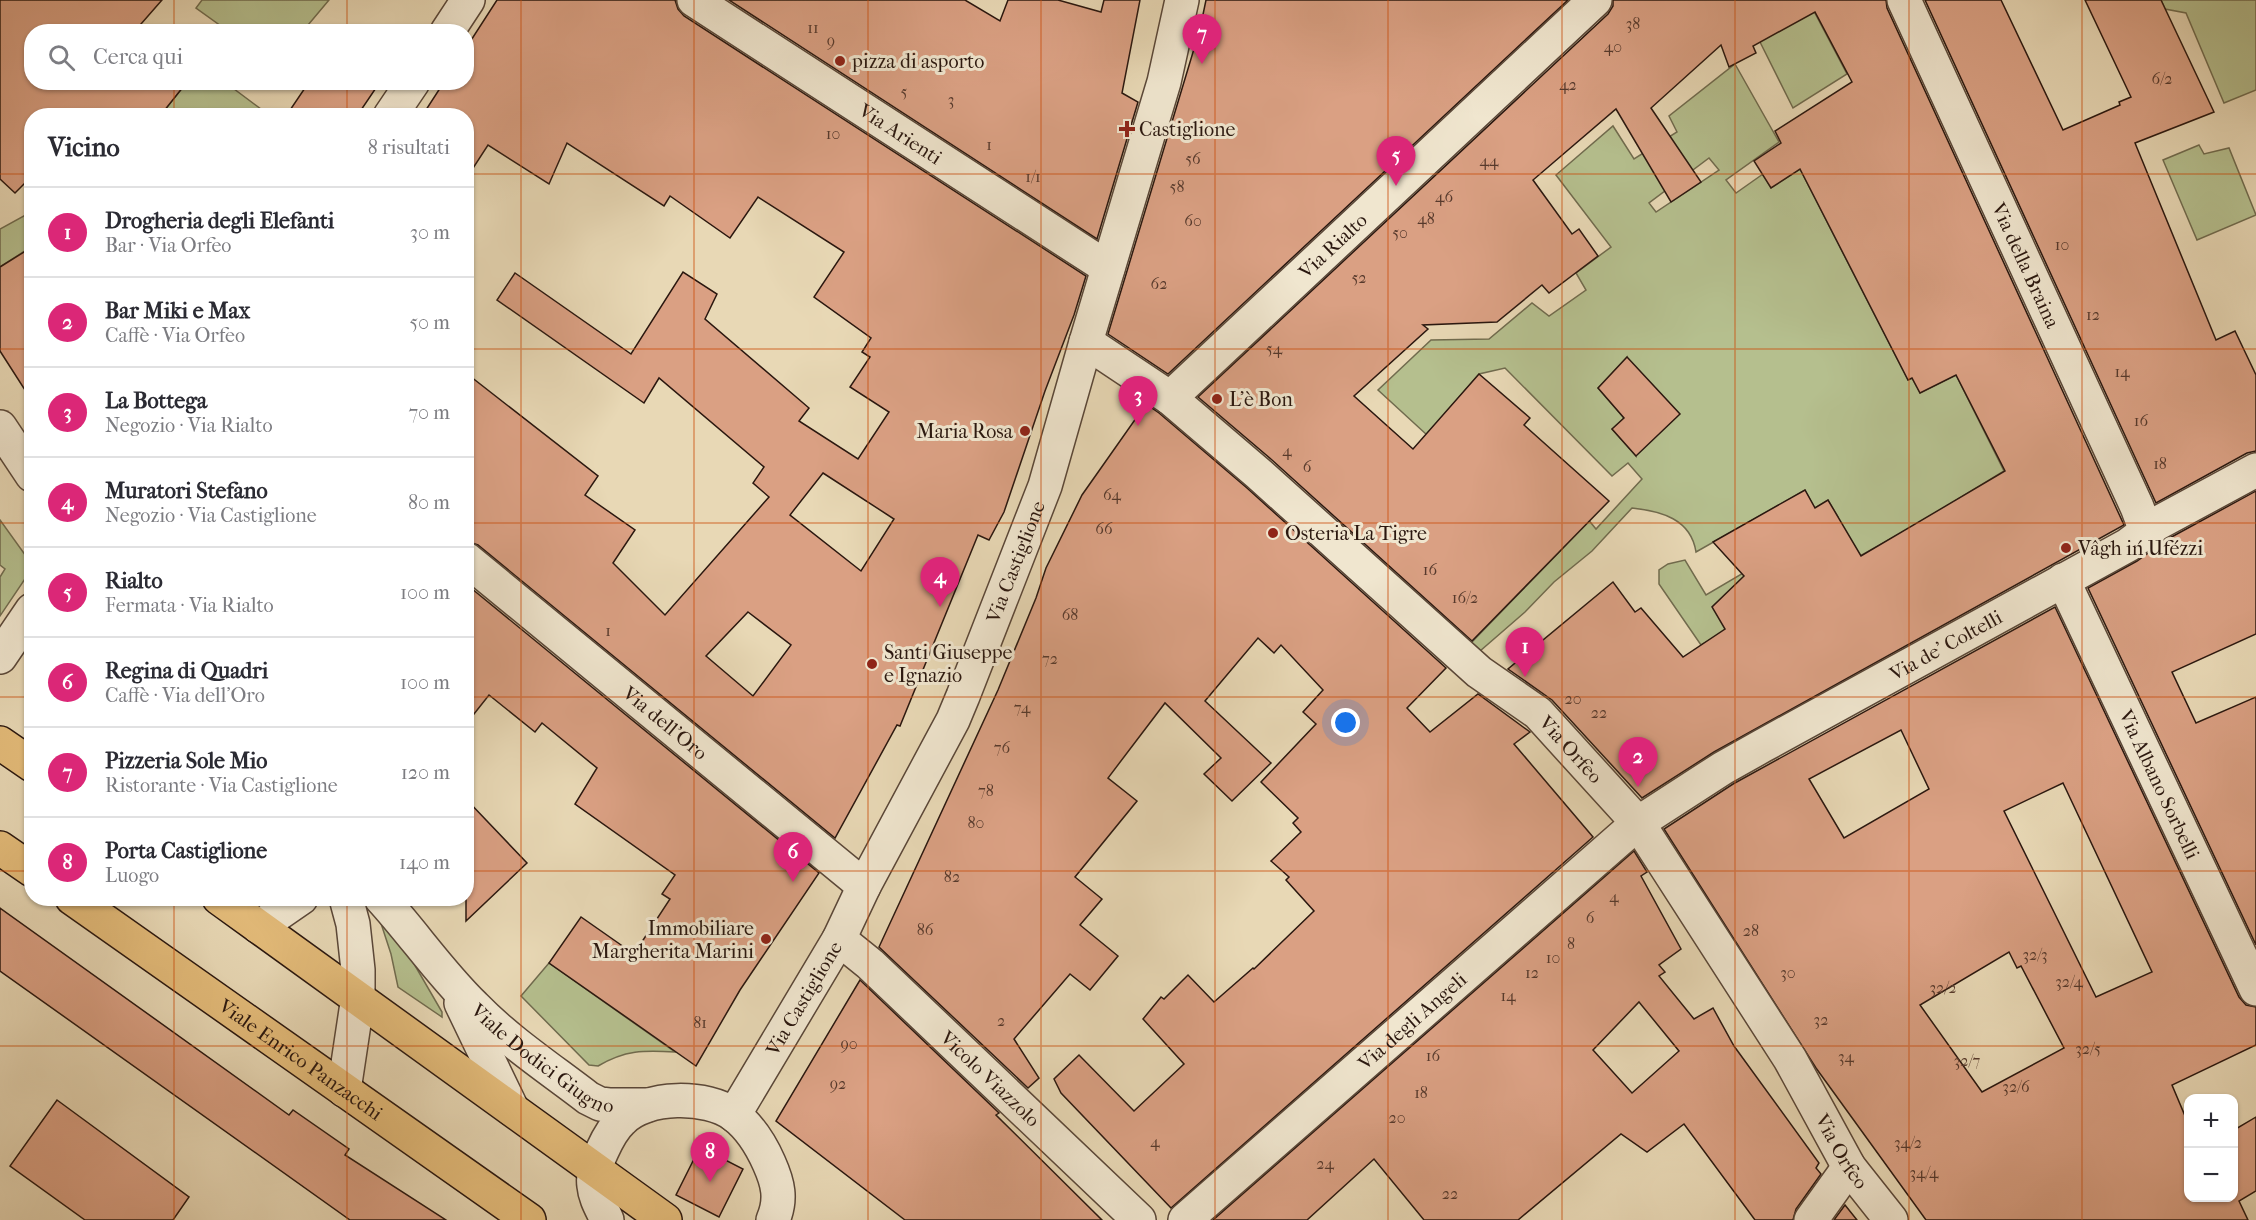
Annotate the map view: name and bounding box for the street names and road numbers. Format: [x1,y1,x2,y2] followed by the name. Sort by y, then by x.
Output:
[854,98,946,169] street label: Via Arienti
[1986,198,2065,333] street label: Via della Braina
[1294,209,1372,284] street label: Via Rialto
[981,498,1050,627] street label: Via Castiglione
[1885,605,2006,686] street label: Via de' Coltelli
[617,681,712,765] street label: Via dell'Oro
[2113,705,2204,863] street label: Via Albano Sorbelli
[1534,710,1607,788] street label: Via Orfeo
[761,937,847,1061] street label: Via Castiglione
[1353,968,1471,1076] street label: Via degli Angeli
[214,994,387,1125] street label: Viale Enrico Panzacchi
[466,998,615,1117] street label: Viale Dodici Giugno
[935,1025,1045,1132] street label: Vicolo Viazzolo
[1810,1109,1873,1193] street label: Via Orfeo

